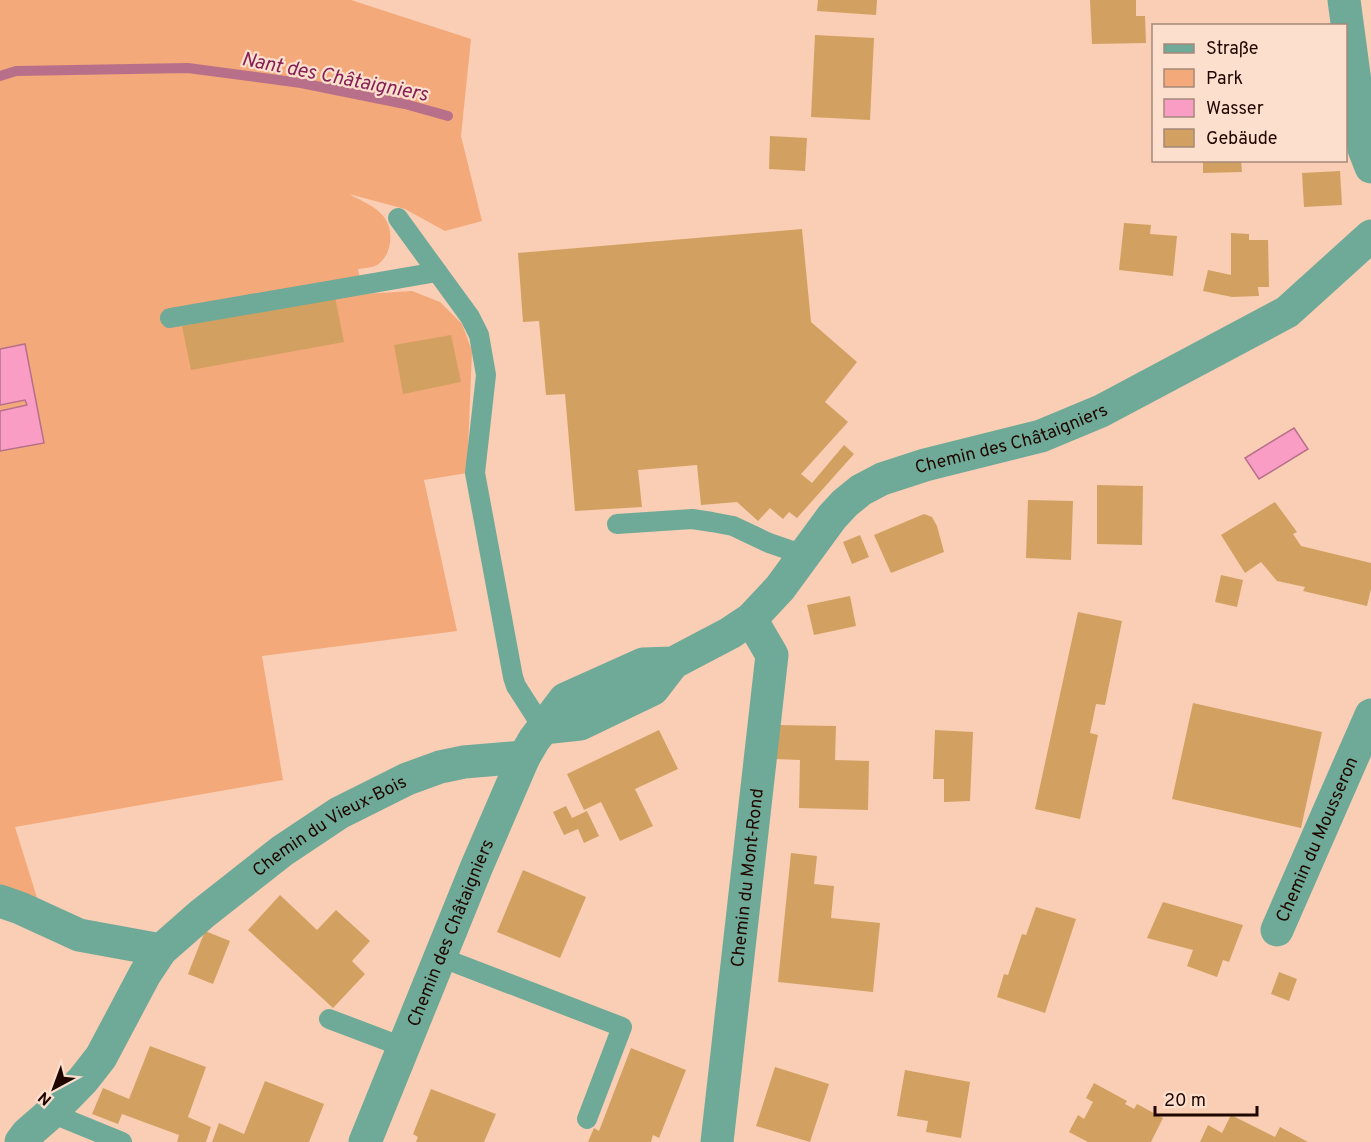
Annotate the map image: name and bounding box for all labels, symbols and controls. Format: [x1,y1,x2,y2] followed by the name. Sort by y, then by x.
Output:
[1152,24,1347,162] legend
[1206,38,1258,61] text: Straße
[239,47,431,109] water label: Nant des Châtaigniers
[1206,68,1243,91] text: Park
[1206,98,1264,121] text: Wasser
[1206,128,1278,151] text: Gebäude
[912,399,1112,481] street label: Chemin des Châtaigniers
[1272,753,1364,926] street label: Chemin du Mousseron
[248,771,411,883] street label: Chemin du Vieux-Bois
[727,787,770,969] street label: Chemin du Mont-Rond
[403,836,500,1030] street label: Chemin des Châtaigniers
[24,1058,84,1118] north arrow
[1155,1079,1257,1117] scale bar
[35,1086,56,1109] text: N
[1164,1090,1206,1113] text: 20 m

